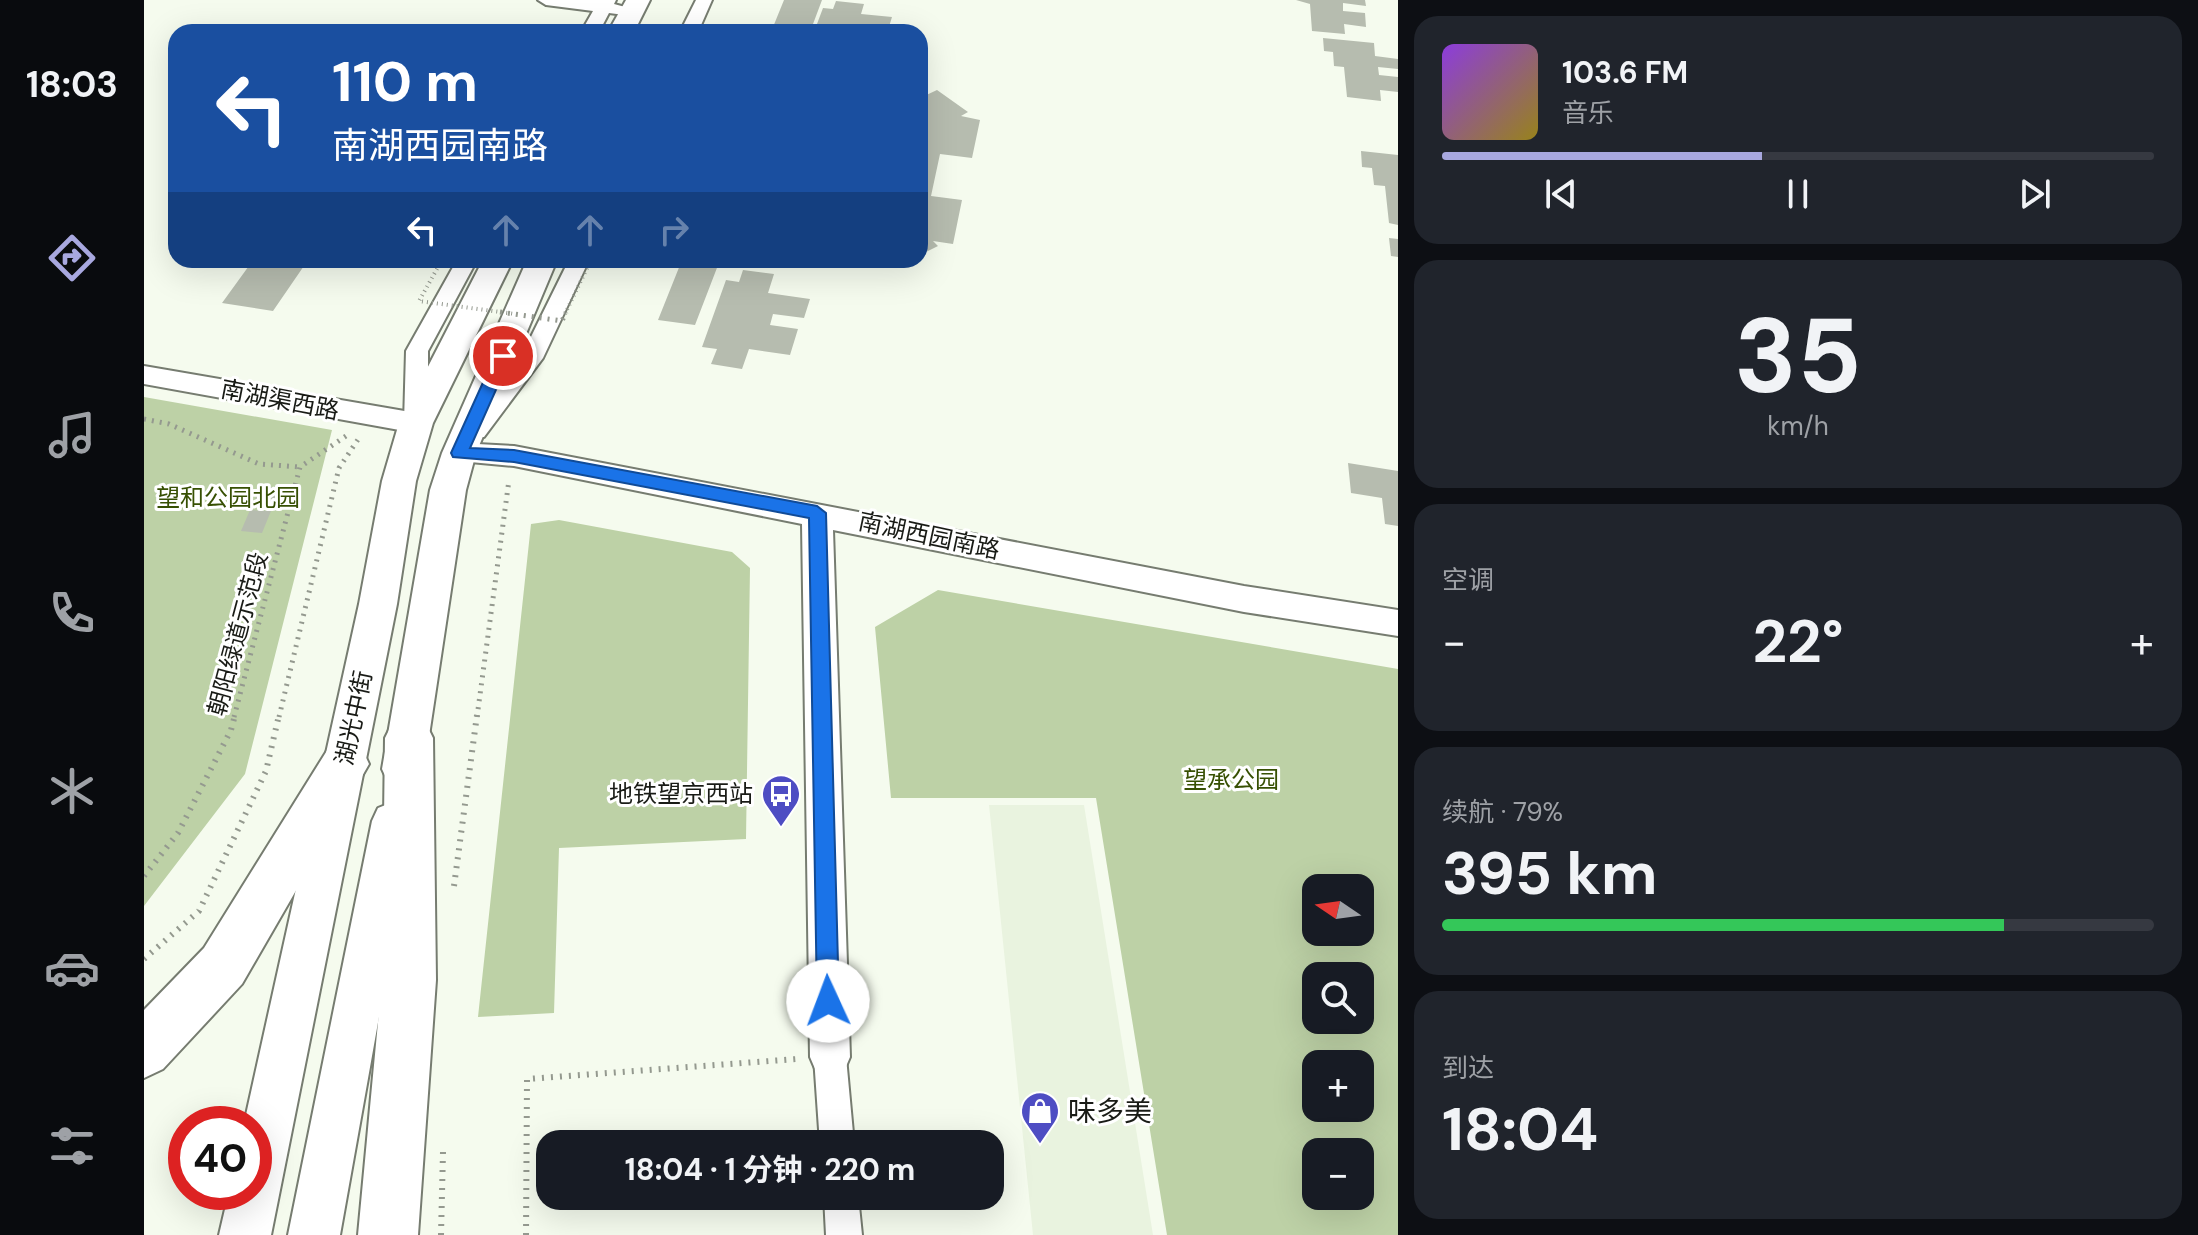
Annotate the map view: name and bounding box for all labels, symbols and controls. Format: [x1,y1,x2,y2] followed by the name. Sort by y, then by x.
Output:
[332,45,478,118] text: 110 m
[1562,53,1688,92] text: 103.6 FM
[200,56,304,160] icon: left
[26,61,118,108] text: 18:03
[1562,96,1614,130] text: 音乐
[332,122,548,169] text: 南湖西园南路
[1539,172,1583,216] icon: previous
[1776,172,1820,216] icon: pause
[2013,172,2057,216] icon: next
[400,208,444,252] icon: left
[484,208,528,252] icon: ahead
[568,208,612,252] icon: ahead
[652,208,696,252] icon: right
[44,230,100,286] icon: directions
[1734,289,1862,424] text: 35
[469,322,537,390] pin
[481,334,525,378] icon: arrive
[218,373,342,426] street label: 南湖渠西路
[44,407,100,463] icon: music
[1767,409,1829,443] text: km/h
[156,482,300,513] park label: 望和公园北园
[855,505,1003,566] street label: 南湖西园南路
[201,549,274,719] street label: 朝阳绿道示范段
[1442,563,1494,597] text: 空调
[44,585,100,641] icon: phone
[1752,602,1844,681] text: 22°
[1442,613,1466,671] text: −
[2130,613,2154,671] text: +
[328,668,379,768] street label: 湖光中街
[44,763,100,819] icon: climate
[1183,764,1279,795] park label: 望承公园
[760,773,802,828] bus stop icon: 地铁望京西站
[609,778,753,809] place label: 地铁望京西站
[1442,795,1563,829] text: 续航 · 79%
[1442,834,1657,913] text: 395 km
[1302,874,1374,946] north arrow
[1302,874,1374,1210] map controls
[44,940,100,996] icon: car
[786,959,870,1043] position arrow
[1302,962,1374,1034] button: search
[1302,1050,1374,1122] button: +
[1442,1051,1494,1085] text: 到达
[1019,1090,1061,1145] shop icon: 味多美
[1442,1090,1598,1169] text: 18:04
[1068,1093,1152,1130] place label: 味多美
[168,1106,272,1210] speed limit sign: 40
[44,1118,100,1174] icon: filters
[1302,1138,1374,1210] button: −
[625,1150,915,1189] text: 18:04 · 1 分钟 · 220 m

